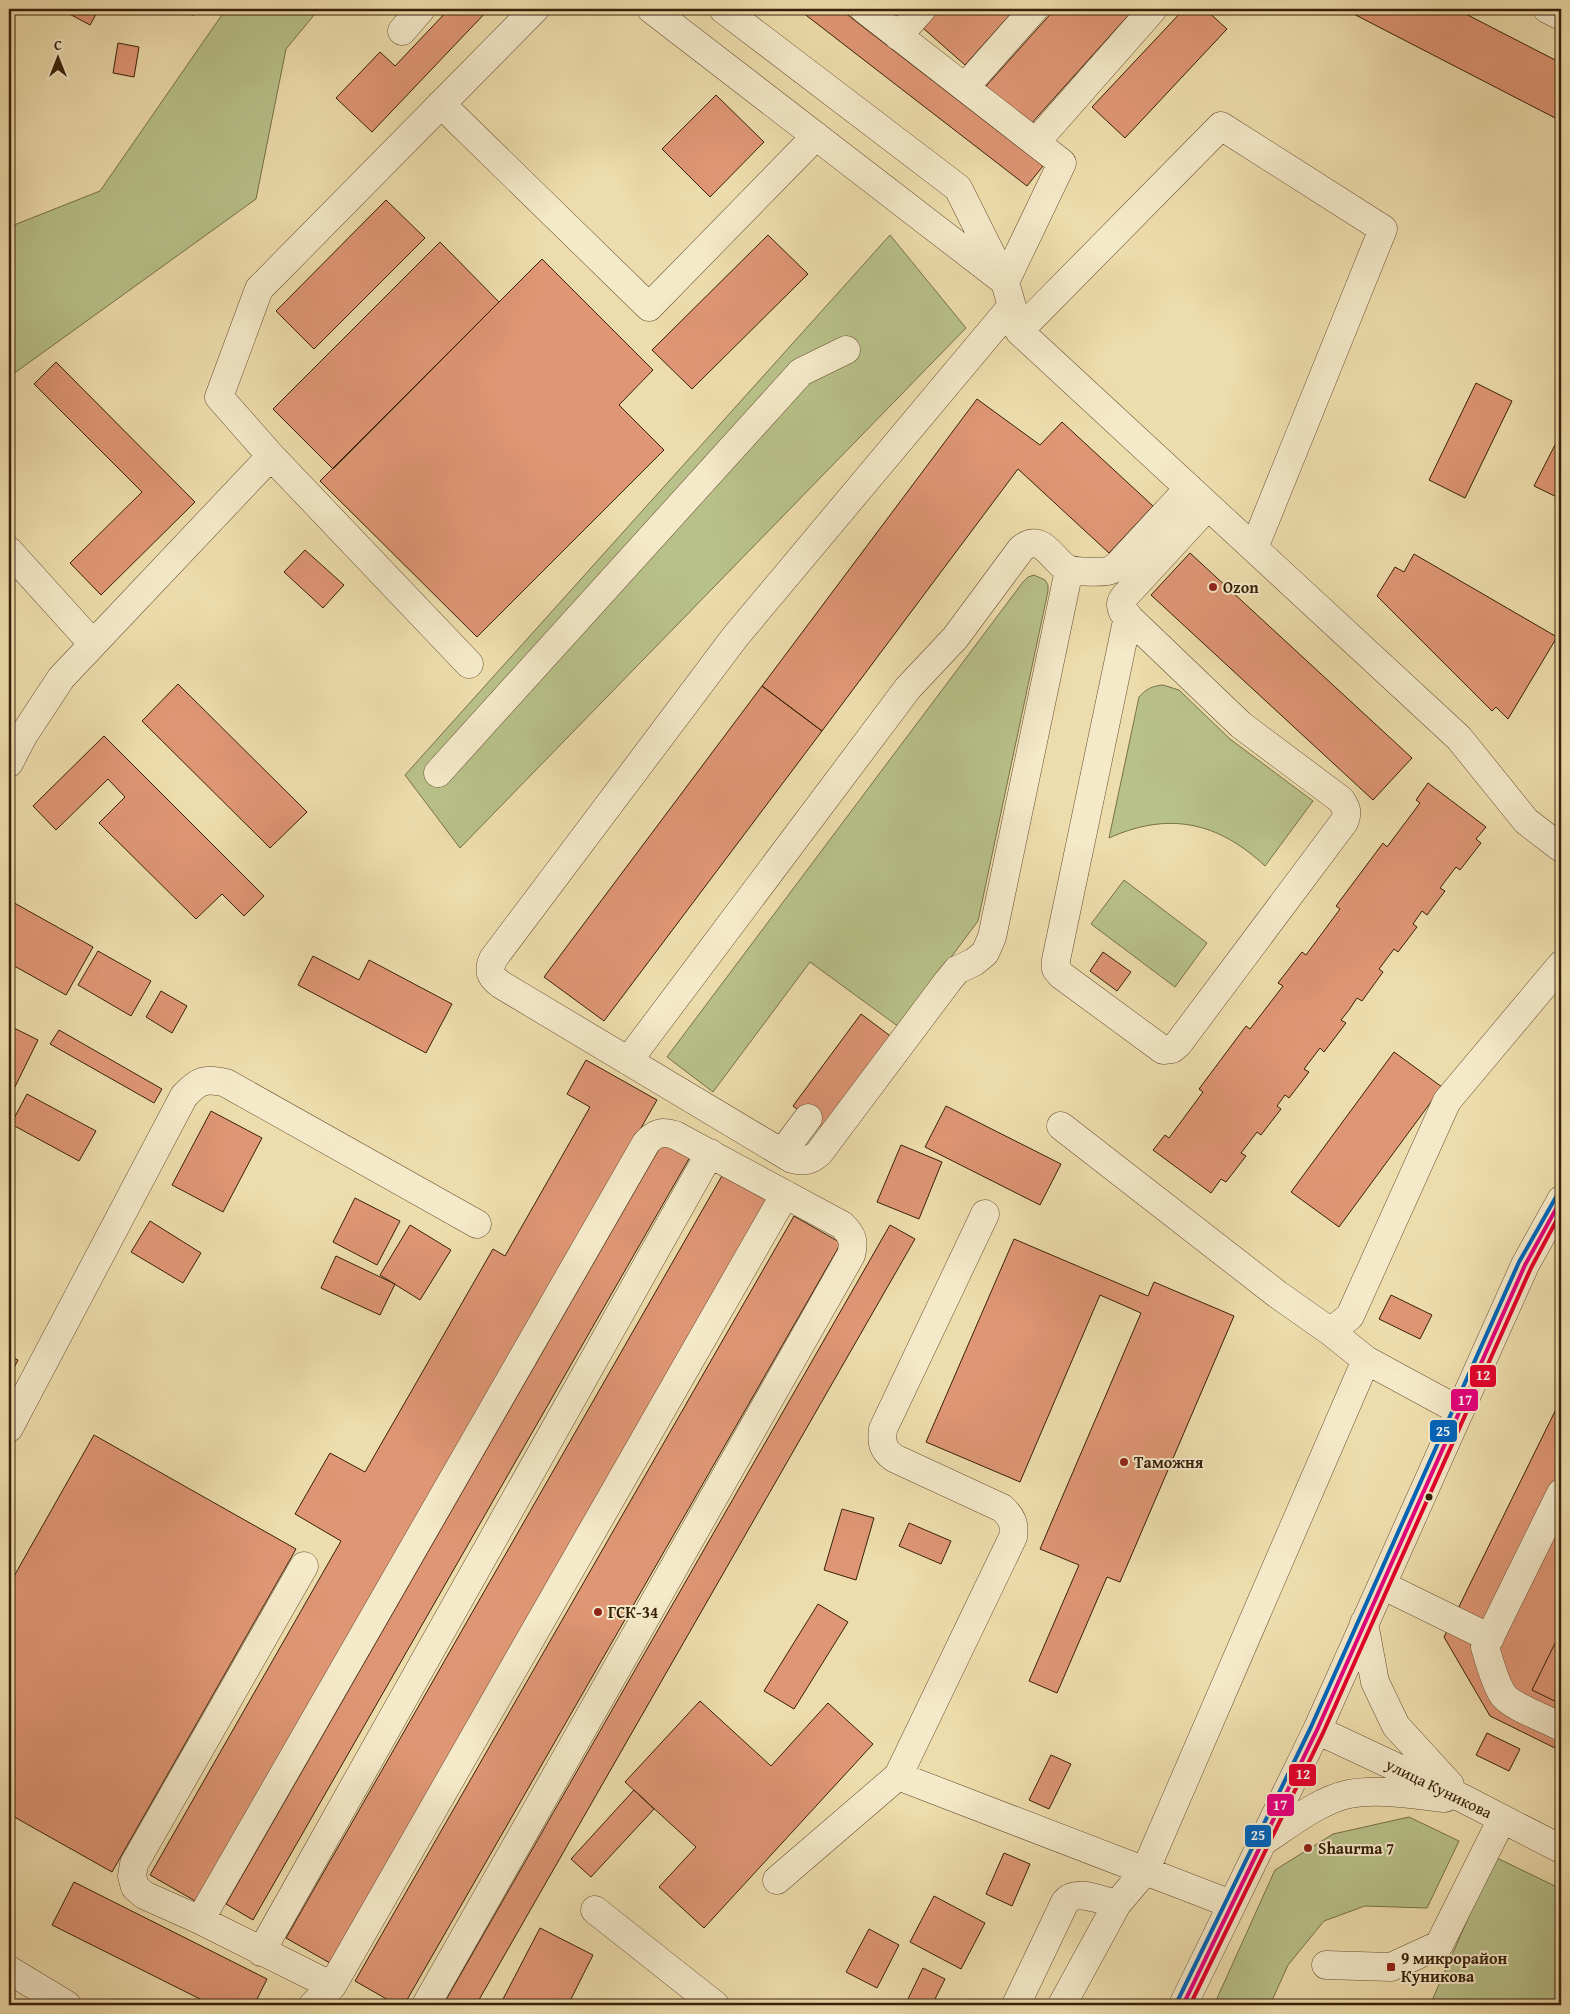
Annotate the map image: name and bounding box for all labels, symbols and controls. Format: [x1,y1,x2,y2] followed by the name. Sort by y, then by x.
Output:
[32,32,82,82] north arrow
[54,35,62,55] text: С
[1223,575,1259,599] place label: Ozon
[1207,581,1219,593] marker: Ozon
[1469,1364,1497,1388] line badge: 12
[1476,1365,1490,1385] text: 12
[1450,1388,1479,1412] line badge: 17
[1458,1390,1472,1410] text: 17
[1429,1419,1458,1443] line badge: 25
[1436,1421,1450,1441] text: 25
[1134,1450,1204,1474] place label: Таможня
[1118,1456,1130,1468] marker: Таможня
[1424,1492,1434,1502] unlabelled marker
[608,1600,658,1624] place label: ГСК-34
[592,1606,604,1618] marker: ГСК-34
[1381,1751,1496,1824] street label: улица Куникова
[1288,1763,1317,1787] line badge: 12
[1296,1764,1310,1784] text: 12
[1266,1793,1295,1817] line badge: 17
[1273,1795,1287,1815] text: 17
[1244,1824,1272,1848] line badge: 25
[1251,1825,1265,1845] text: 25
[1318,1836,1394,1860] place label: Shaurma 7
[1302,1842,1314,1854] marker: Shaurma 7
[1401,1946,1508,1988] place label: 9 микрорайон Куникова
[1385,1961,1397,1973] marker: 9 микрорайон Куникова

